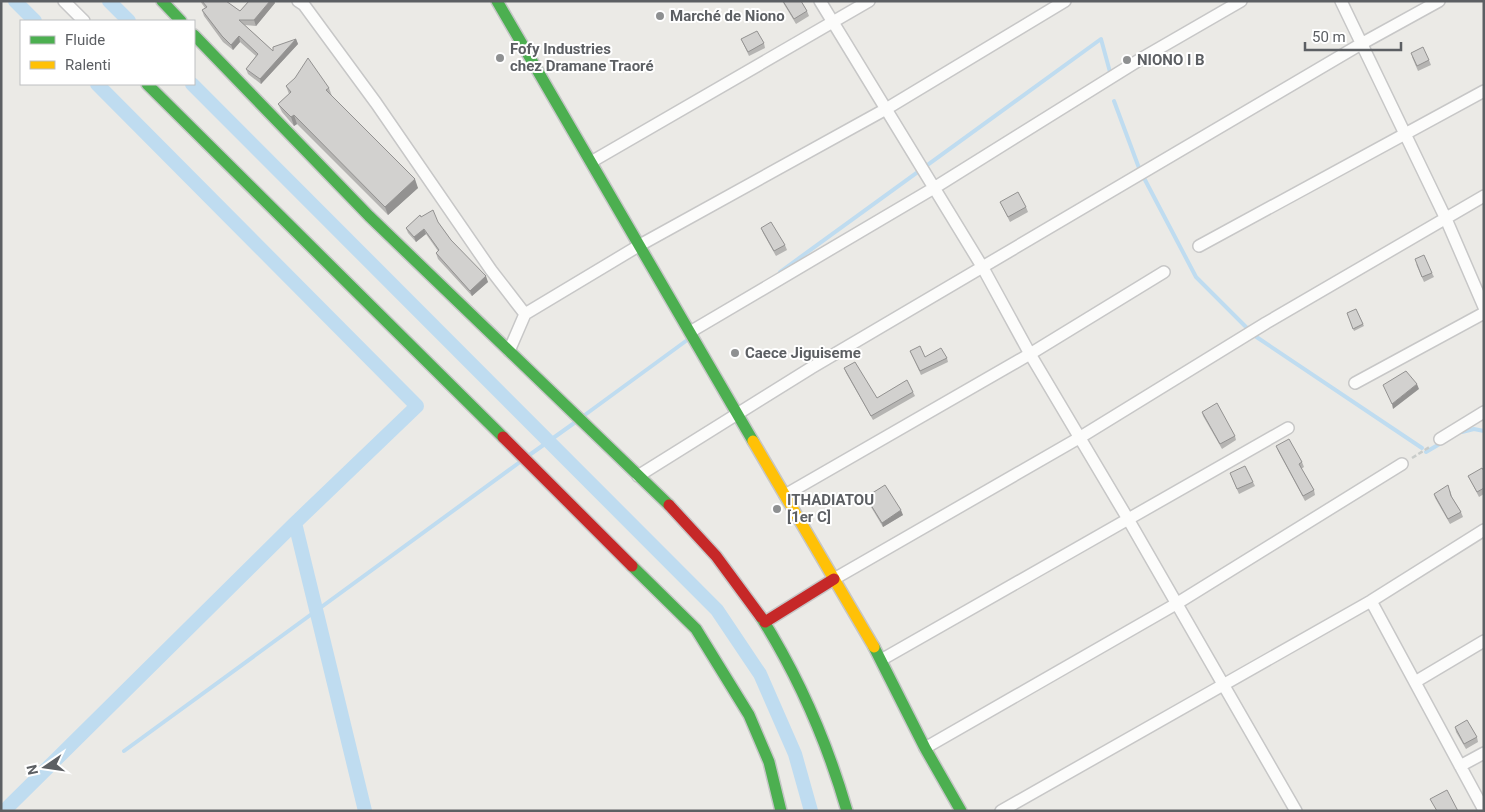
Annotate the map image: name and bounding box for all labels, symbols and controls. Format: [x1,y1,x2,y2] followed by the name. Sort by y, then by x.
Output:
[670,7,785,25] place label: Marché de Niono
[654,10,666,22] marker: Marché de Niono
[20,20,195,85] legend
[1305,20,1401,52] scale bar
[1312,28,1346,46] text: 50 m
[65,31,105,49] text: Fluide
[510,40,654,75] place label: Fofy Industries chez Dramane Traoré
[1137,51,1205,69] place label: NIONO I B
[494,52,506,64] marker: Fofy Industries chez Dramane Traoré
[1121,54,1133,66] marker: NIONO I B
[65,56,111,74] text: Ralenti
[745,344,861,362] place label: Caece Jiguiseme
[729,347,741,359] marker: Caece Jiguiseme
[787,491,874,526] place label: ITHADIATOU [1er C]
[771,503,783,515] marker: ITHADIATOU [1er C]
[20,742,70,792] north arrow
[23,763,41,777] text: N

